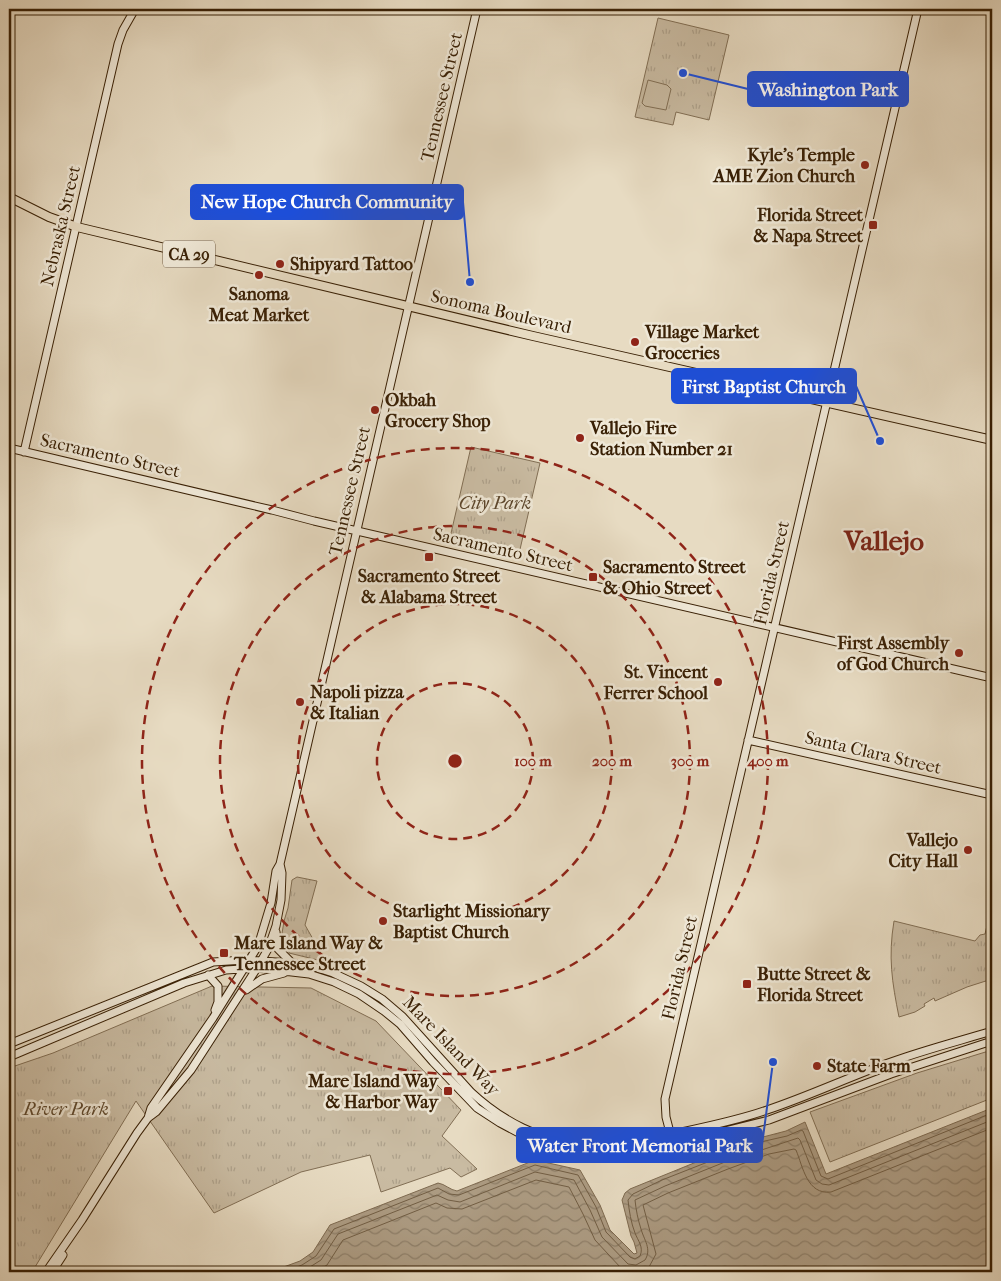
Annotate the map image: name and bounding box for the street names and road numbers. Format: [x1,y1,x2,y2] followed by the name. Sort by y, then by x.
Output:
[417,30,467,164] street label: Tennessee Street
[37,163,85,288] street label: Nebraska Street
[163,240,215,268] road number: CA 29
[429,286,574,338] street label: Sonoma Boulevard
[325,424,375,558] street label: Tennessee Street
[38,430,182,482] street label: Sacramento Street
[750,518,794,627] street label: Florida Street
[431,524,575,576] street label: Sacramento Street
[803,727,944,779] street label: Santa Clara Street
[658,913,702,1022] street label: Florida Street
[398,992,505,1101] street label: Mare Island Way

